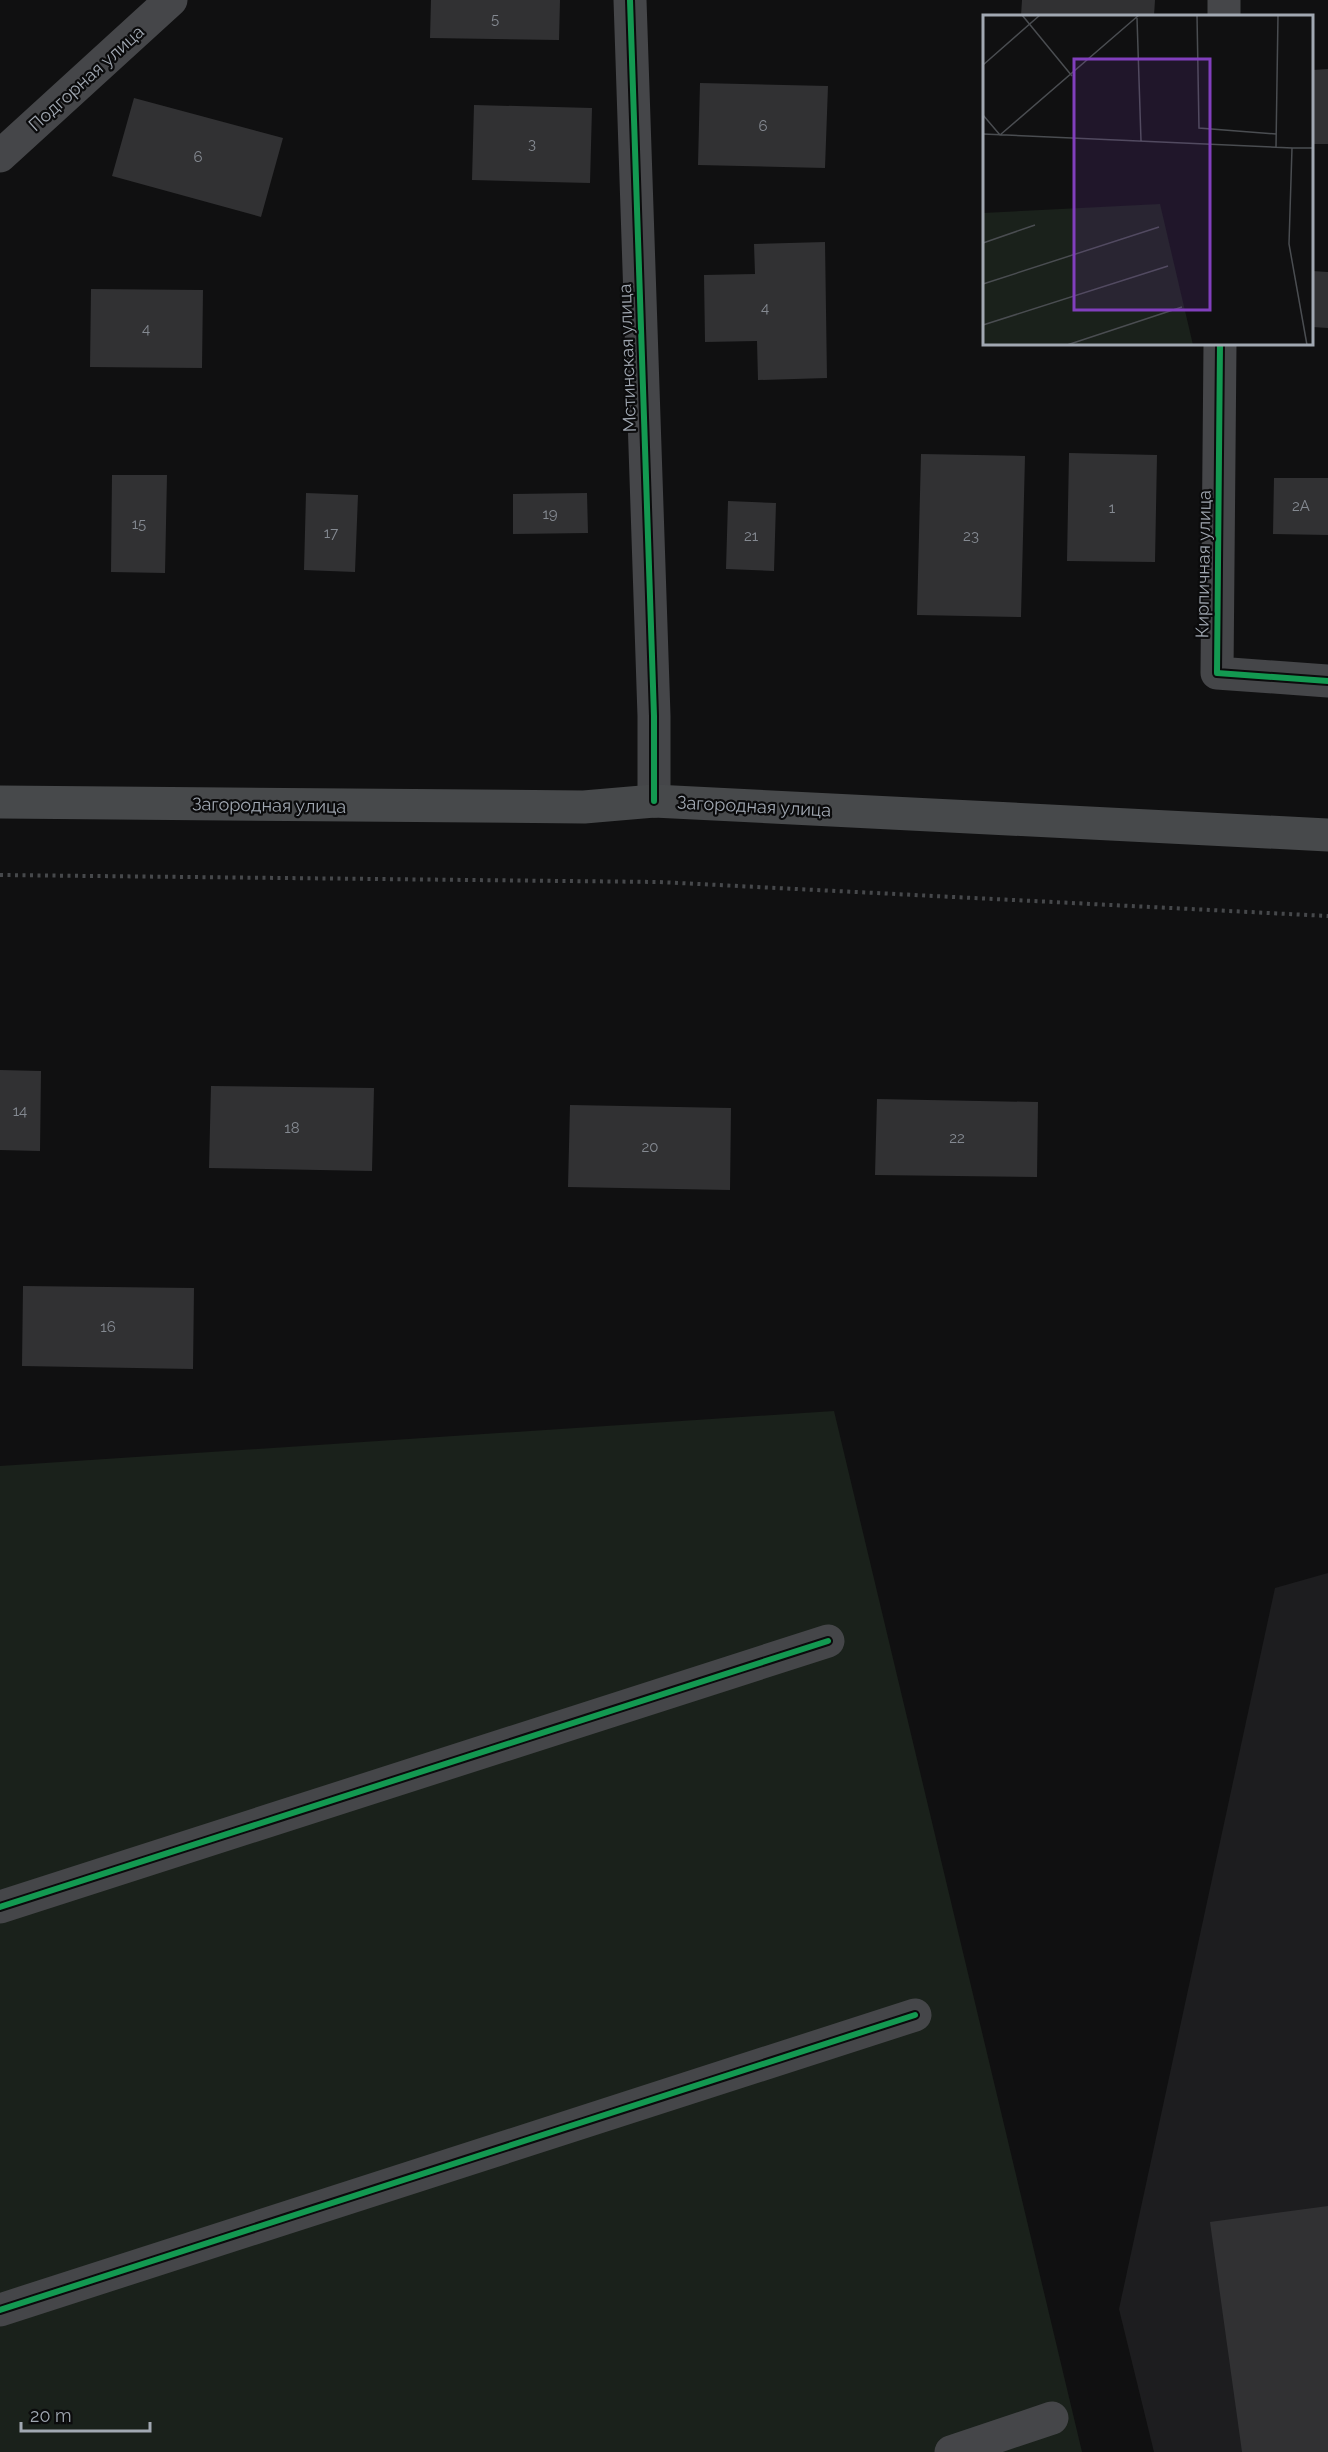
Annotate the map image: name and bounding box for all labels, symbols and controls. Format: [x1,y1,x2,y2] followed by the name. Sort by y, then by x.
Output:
[491,10,499,28] house number: 5
[983,15,1313,345] inset map
[24,21,148,135] street label: Подгорная улица
[758,117,768,135] house number: 6
[528,135,536,153] house number: 3
[193,148,203,166] house number: 6
[614,283,640,433] street label: Мстинская улица
[761,299,769,317] house number: 4
[142,320,150,338] house number: 4
[1191,490,1215,638] street label: Кирпичная улица
[1292,497,1310,515] house number: 2А
[1109,499,1116,517] house number: 1
[542,505,558,523] house number: 19
[132,515,146,533] house number: 15
[324,524,338,542] house number: 17
[744,527,759,545] house number: 21
[963,527,979,545] house number: 23
[676,791,832,821] street label: Загородная улица
[192,793,346,817] street label: Загородная улица
[13,1102,27,1120] house number: 14
[284,1119,300,1137] house number: 18
[949,1129,965,1147] house number: 22
[642,1138,659,1156] house number: 20
[100,1318,116,1336] house number: 16
[21,2395,150,2433] scale bar
[30,2405,72,2426] text: 20 m

